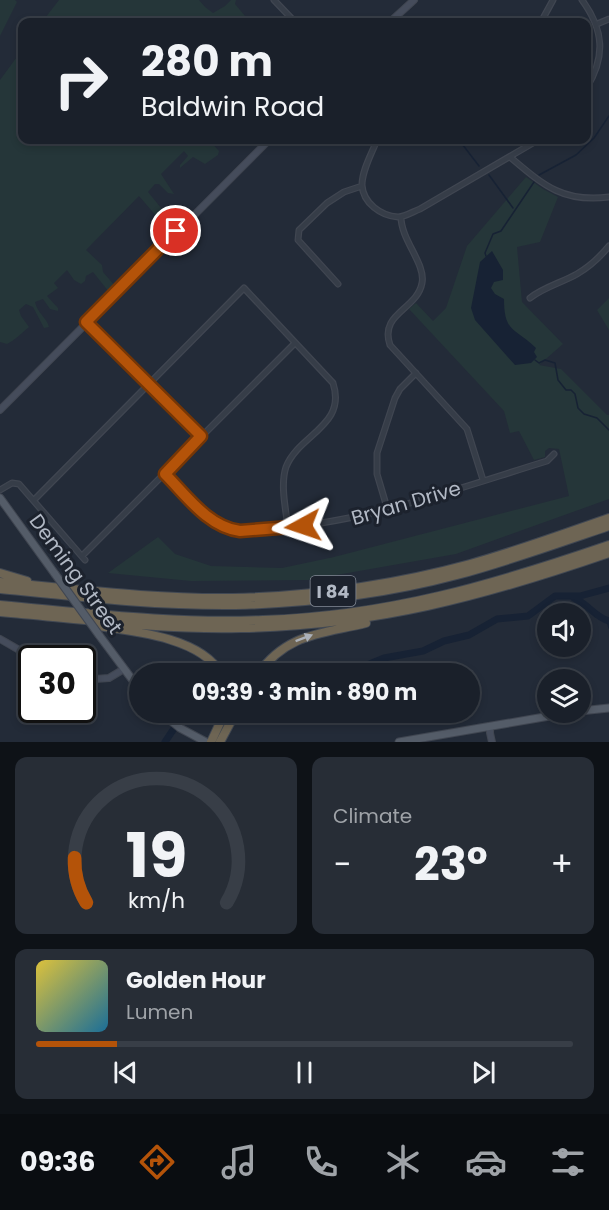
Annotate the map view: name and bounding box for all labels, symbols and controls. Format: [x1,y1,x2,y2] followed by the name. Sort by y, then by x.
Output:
[141,32,273,91] text: 280 m
[42,42,120,120] icon: right
[141,88,324,125] text: Baldwin Road
[150,205,201,256] pin
[159,214,192,247] icon: arrive
[348,474,464,532] street label: Bryan Drive
[271,494,335,558] position arrow
[23,508,129,640] street label: Deming Street
[310,576,356,606] road number: I 84
[537,603,591,723] map controls
[537,603,591,657] button: sound
[295,633,313,643] one-way arrow
[18,645,96,723] speed limit sign: 30
[537,669,591,723] button: layers
[192,677,417,708] text: 09:39 · 3 min · 890 m
[333,802,412,830] text: Climate
[125,811,187,899] text: 19
[414,833,488,896] text: 23°
[333,841,351,888] text: −
[550,841,573,888] text: +
[127,885,185,916] text: km/h
[126,965,266,996] text: Golden Hour
[126,998,193,1026] text: Lumen
[109,1056,142,1089] icon: previous
[288,1056,321,1089] icon: pause
[467,1056,500,1089] icon: next
[136,1141,178,1183] icon: directions
[218,1141,260,1183] icon: music
[300,1141,342,1183] icon: phone
[382,1141,424,1183] icon: climate
[465,1141,507,1183] icon: car
[547,1141,589,1183] icon: filters
[20,1143,96,1180] text: 09:36

